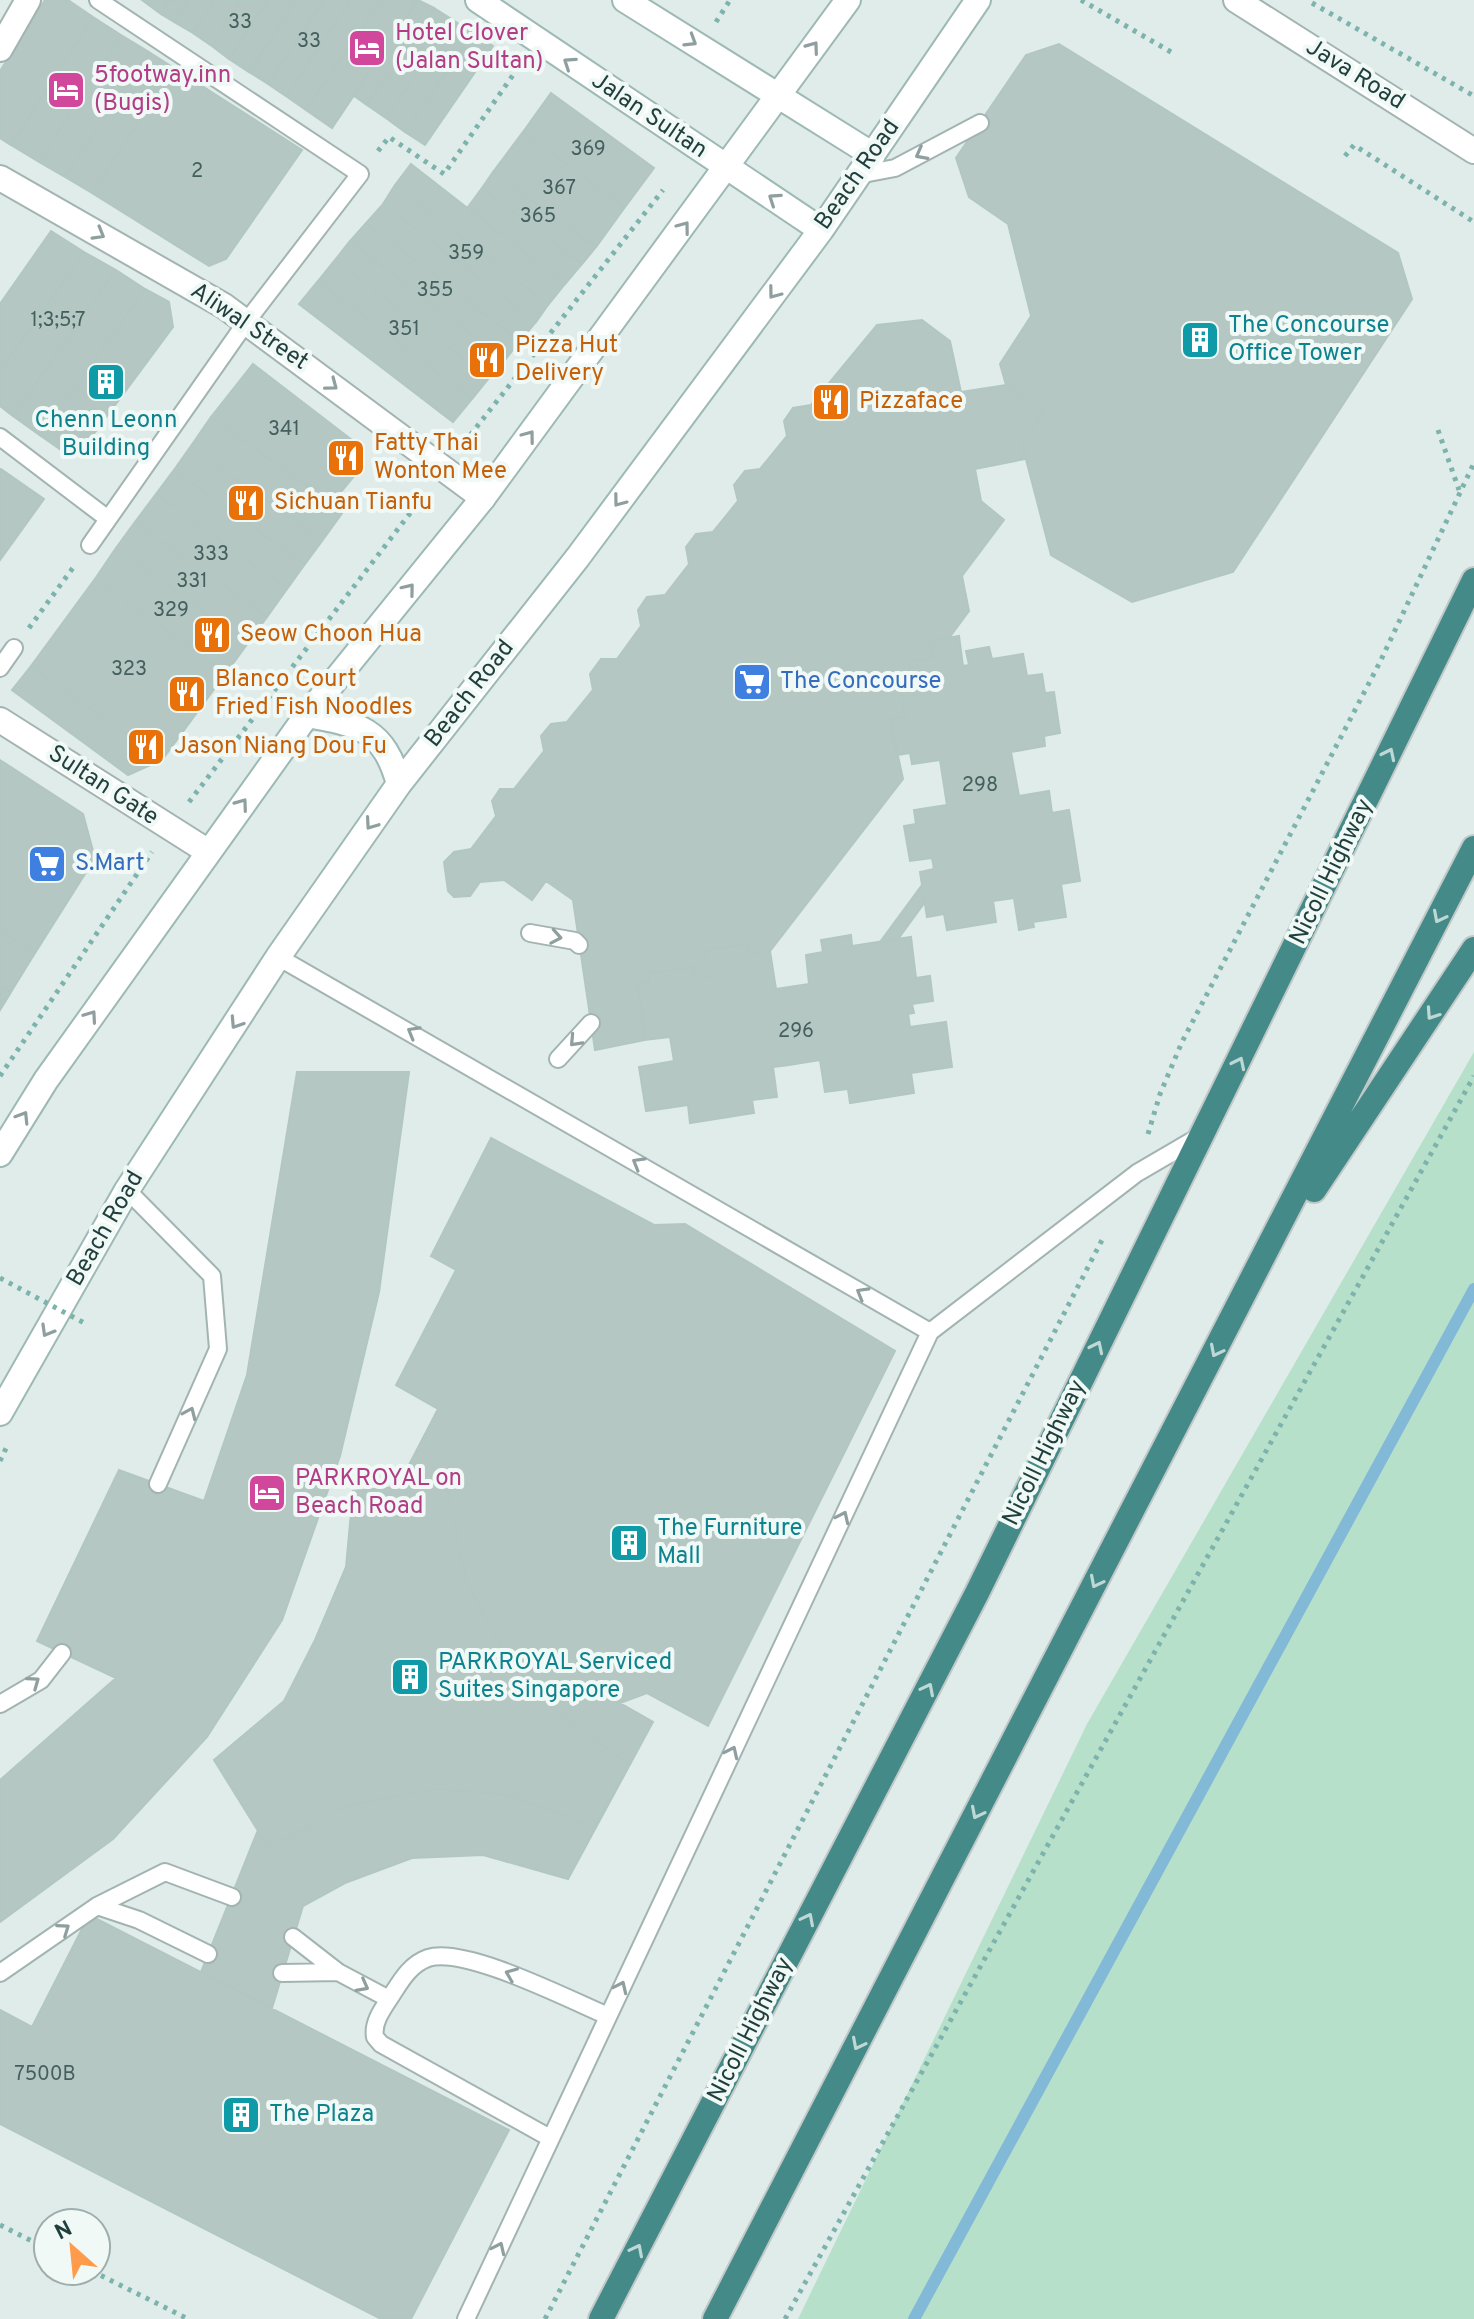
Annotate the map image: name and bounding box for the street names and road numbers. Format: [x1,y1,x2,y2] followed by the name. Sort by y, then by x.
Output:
[1300,33,1410,117] street label: Java Road
[585,66,713,166] street label: Jalan Sultan
[809,114,907,236] street label: Beach Road
[184,276,314,378] street label: Aliwal Street
[419,634,521,754] street label: Beach Road
[42,739,164,833] street label: Sultan Gate
[1284,794,1380,950] street label: Nicoll Highway
[61,1166,151,1292] street label: Beach Road
[997,1375,1093,1531] street label: Nicoll Highway
[702,1952,800,2108] street label: Nicoll Highway

